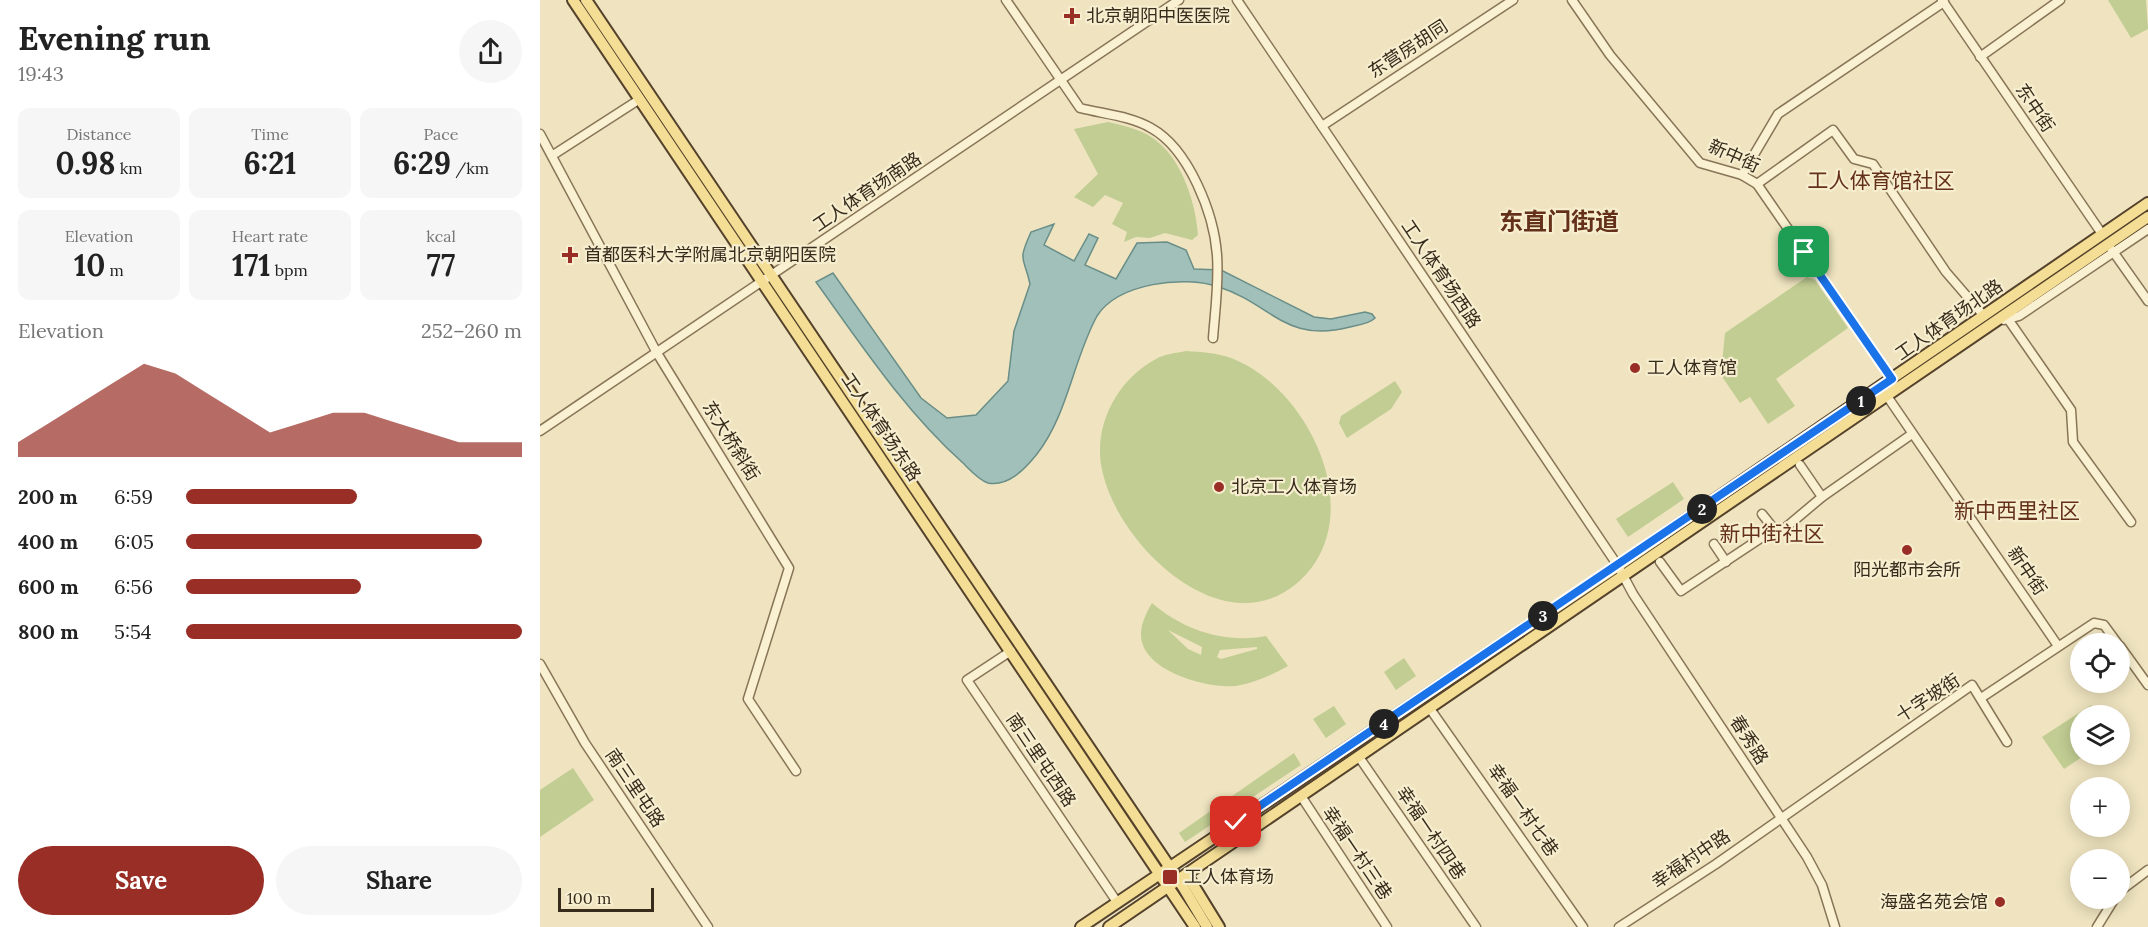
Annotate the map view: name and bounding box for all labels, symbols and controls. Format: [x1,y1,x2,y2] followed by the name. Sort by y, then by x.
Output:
[1086,4,1230,27] place label: 北京朝阳中医医院
[1063,7,1081,25] marker: 北京朝阳中医医院
[1364,14,1452,83] street label: 东营房胡同
[18,17,210,59] text: Evening run
[459,20,522,83] button: share
[18,61,64,86] text: 19:43
[2011,79,2060,137] street label: 东中街
[66,124,132,144] text: Distance
[251,124,289,144] text: Time
[424,124,458,144] text: Pace
[1705,134,1764,177] street label: 新中街
[55,144,115,182] text: 0.98
[244,144,296,182] text: 6:21
[393,144,451,182] text: 6:29
[808,147,925,236] street label: 工人体育场南路
[115,158,143,178] text: km
[451,158,489,178] text: /km
[1808,167,1955,194] district label: 工人体育馆社区
[1499,206,1619,237] district label: 东直门街道
[1397,215,1486,332] street label: 工人体育场西路
[65,226,133,246] text: Elevation
[232,226,308,246] text: Heart rate
[426,226,456,246] text: kcal
[1778,226,1829,277] pin
[1787,235,1820,268] icon: arrive
[584,243,836,266] place label: 首都医科大学附属北京朝阳医院
[74,246,105,284] text: 10
[232,246,271,284] text: 171
[427,246,455,284] text: 77
[561,246,579,264] marker: 首都医科大学附属北京朝阳医院
[105,260,124,280] text: m
[271,260,308,280] text: bpm
[1891,274,2007,365] street label: 工人体育场北路
[18,318,104,343] text: Elevation
[421,318,522,343] text: 252–260 m
[1647,356,1737,379] place label: 工人体育馆
[1628,361,1642,375] marker: 工人体育馆
[837,368,926,485] street label: 工人体育场东路
[1846,386,1876,416] pin: 1
[1858,391,1864,411] text: 1
[698,396,765,485] street label: 东大桥斜街
[1231,475,1357,498] place label: 北京工人体育场
[1212,480,1226,494] marker: 北京工人体育场
[18,484,78,509] text: 200 m
[114,484,153,509] text: 6:59
[1687,494,1717,524] pin: 2
[1954,497,2080,524] district label: 新中西里社区
[1698,499,1706,519] text: 2
[1720,520,1825,547] district label: 新中街社区
[18,529,78,554] text: 400 m
[114,529,154,554] text: 6:05
[2003,542,2052,600] street label: 新中街
[1900,543,1914,557] marker: 阳光都市会所
[1853,558,1961,581] place label: 阳光都市会所
[18,574,79,599] text: 600 m
[114,574,153,599] text: 6:56
[1528,601,1558,631] pin: 3
[1539,606,1547,626] text: 3
[18,619,79,644] text: 800 m
[114,619,152,644] text: 5:54
[2070,633,2130,909] map controls
[2070,633,2130,693] button: locate
[1891,668,1964,727] street label: 十字坡街
[2070,705,2130,765] button: layers
[1002,709,1081,811] street label: 南三里屯西路
[1369,709,1399,739] pin: 4
[1725,711,1774,769] street label: 春秀路
[1380,714,1388,734] text: 4
[601,744,670,831] street label: 南三里屯路
[1483,759,1564,861] street label: 幸福一村七巷
[2070,777,2130,837] button: +
[1392,782,1471,884] street label: 幸福一村四巷
[1210,796,1261,847] pin
[1318,802,1397,904] street label: 幸福一村三巷
[1219,805,1252,838] icon: check
[1647,824,1734,893] street label: 幸福村中路
[18,846,264,915] button: Save
[276,846,522,915] button: Share
[2070,849,2130,909] button: −
[1184,865,1274,888] place label: 工人体育场
[1161,868,1179,886] marker: 工人体育场
[558,885,654,912] scale bar
[567,888,611,908] text: 100 m
[1880,890,1988,913] place label: 海盛名苑会馆
[1993,895,2007,909] marker: 海盛名苑会馆

